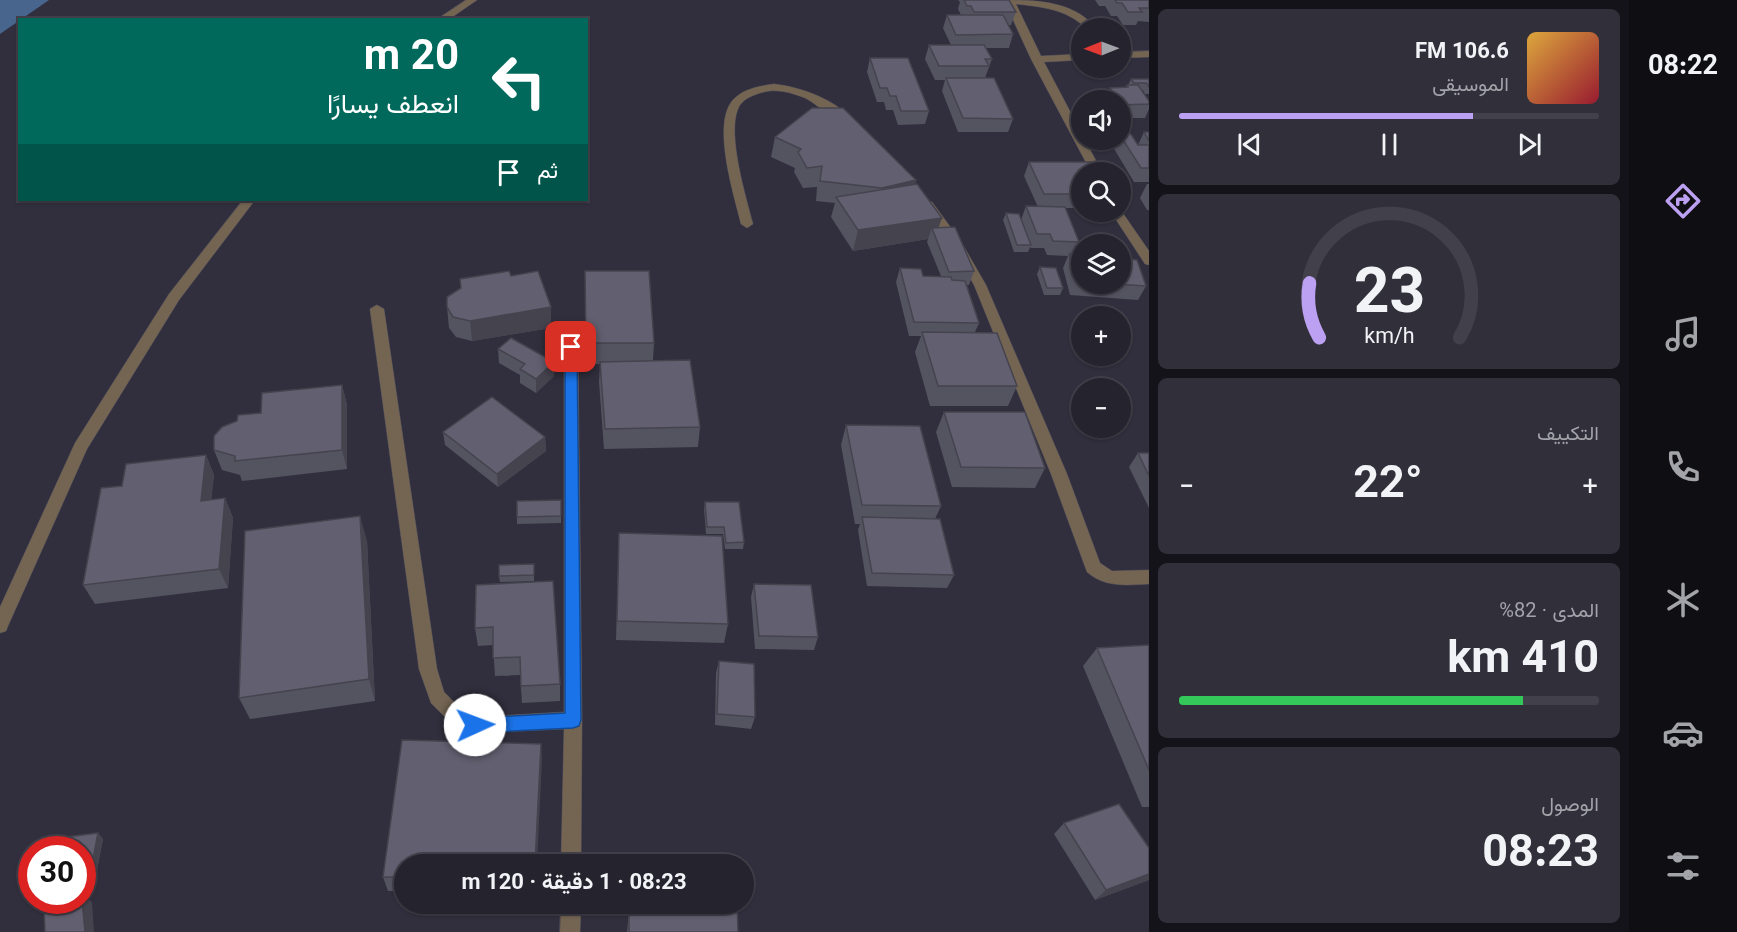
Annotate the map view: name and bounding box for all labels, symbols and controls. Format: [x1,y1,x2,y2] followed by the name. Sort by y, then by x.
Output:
[1071,18,1131,78] north arrow
[1071,18,1131,438] map controls
[364,26,459,92] text: 20 m
[1415,35,1509,70] text: 106.6 FM
[480,42,558,120] icon: left
[1648,46,1718,89] text: 08:22
[1432,70,1509,102] text: الموسيقى
[327,85,459,128] text: انعطف يسارًا
[1071,90,1131,150] button: sound
[1233,128,1266,161] icon: previous
[1373,128,1406,161] icon: pause
[1513,128,1546,161] icon: next
[537,155,558,190] text: ثم
[492,156,525,189] icon: arrive
[1071,162,1131,222] button: search
[1662,180,1704,222] icon: directions
[1071,234,1131,294] button: layers
[1353,249,1425,347] text: 23
[1071,306,1131,366] button: +
[1662,313,1704,355] icon: music
[545,321,596,372] pin
[1364,322,1414,356] text: km/h
[554,330,587,363] icon: arrive
[1071,378,1131,438] button: −
[1537,419,1599,451] text: التكييف
[1662,446,1704,488] icon: phone
[1353,451,1422,521] text: 22°
[1179,460,1194,512] text: −
[1581,460,1599,512] text: +
[1662,579,1704,621] icon: climate
[1499,596,1599,628] text: المدى · 82%
[1447,626,1599,696] text: 410 km
[443,693,507,757] position arrow
[1662,712,1704,754] icon: car
[1541,790,1599,822] text: الوصول
[1482,820,1599,890] text: 08:23
[18,836,96,914] speed limit sign: 30
[1662,845,1704,887] icon: filters
[461,866,687,901] text: 08:23 · 1 دقيقة · 120 m

